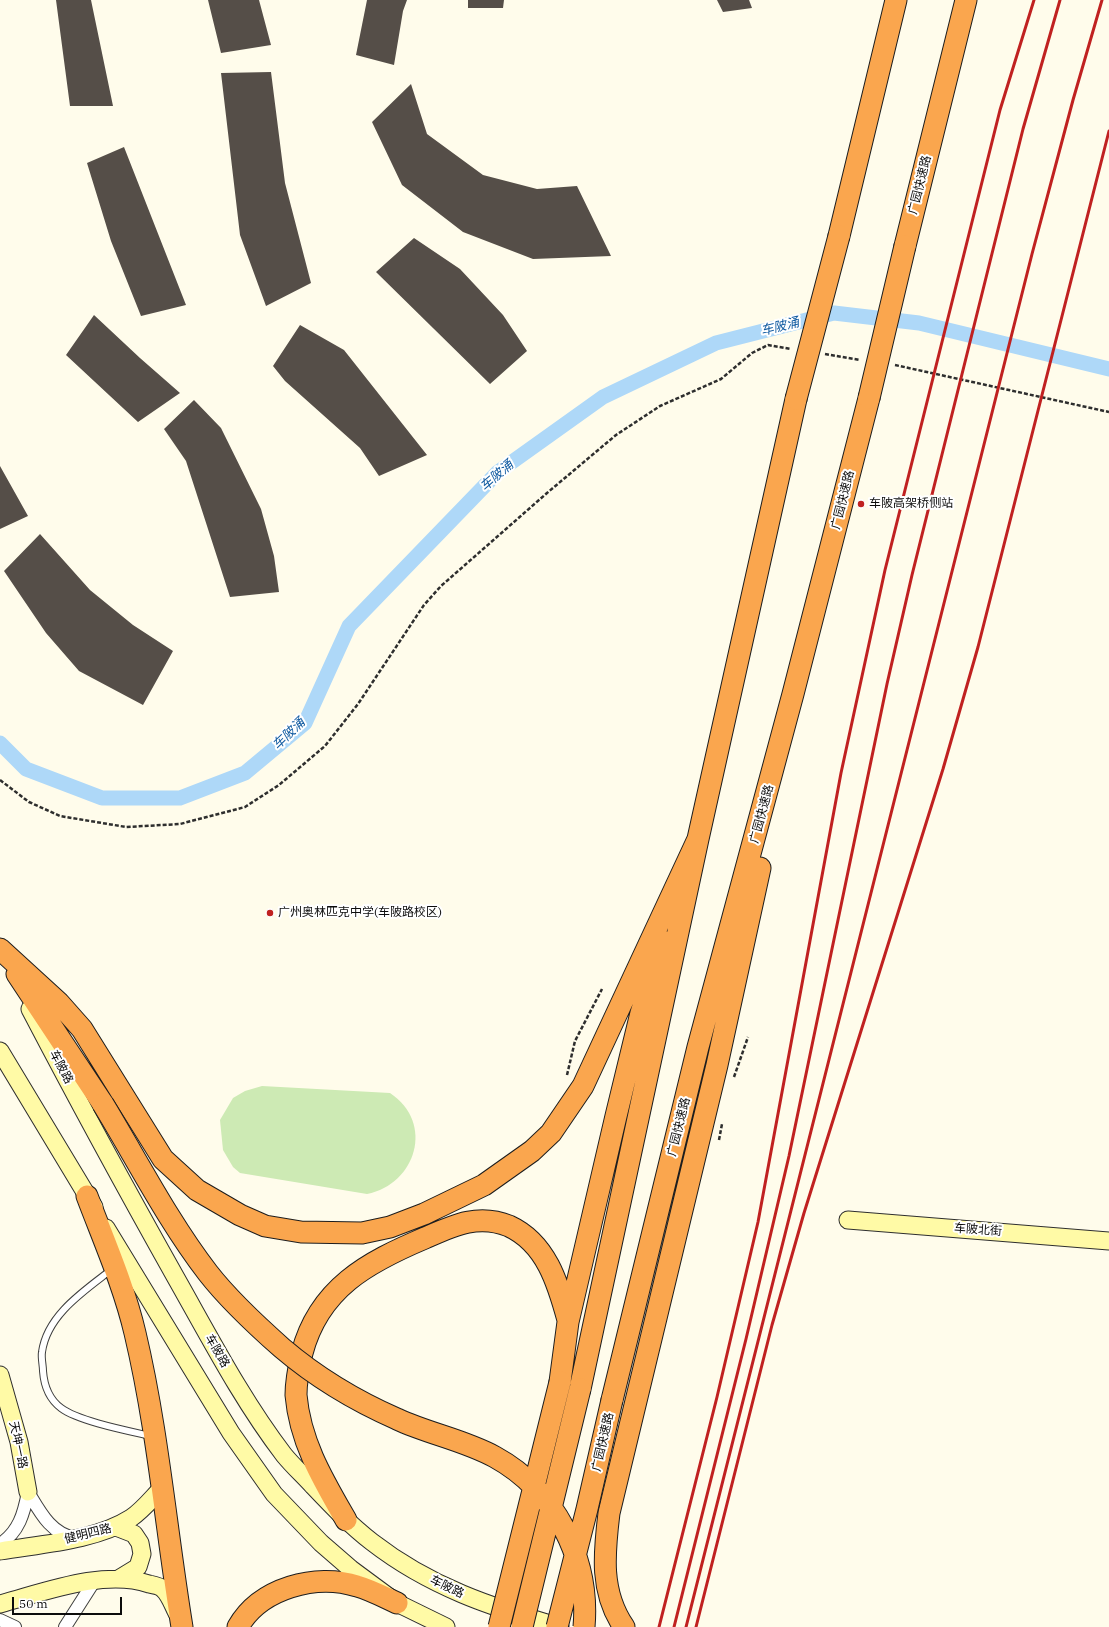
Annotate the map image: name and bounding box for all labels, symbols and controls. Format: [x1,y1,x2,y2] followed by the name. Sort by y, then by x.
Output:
[906,154,934,216] street label: 广园快速路
[759,315,801,339] water label: 车陂涌
[477,457,517,495] water label: 车陂涌
[829,469,857,531] street label: 广园快速路
[869,497,953,511] place label: 车陂高架桥侧站
[856,499,866,509] marker: 车陂高架桥侧站
[270,715,308,753] water label: 车陂涌
[747,783,777,845] street label: 广园快速路
[278,906,442,920] place label: 广州奥林匹克中学(车陂路校区)
[265,908,275,918] marker: 广州奥林匹克中学(车陂路校区)
[46,1048,76,1086] street label: 车陂路
[665,1096,693,1158] street label: 广园快速路
[954,1221,1002,1239] street label: 车陂北街
[202,1332,232,1370] street label: 车陂路
[589,1411,617,1473] street label: 广园快速路
[6,1420,30,1470] street label: 天坤一路
[63,1521,113,1547] street label: 健明四路
[428,1573,466,1601] street label: 车陂路
[14,1589,124,1615] scale bar
[19,1596,48,1611] text: 50 m

